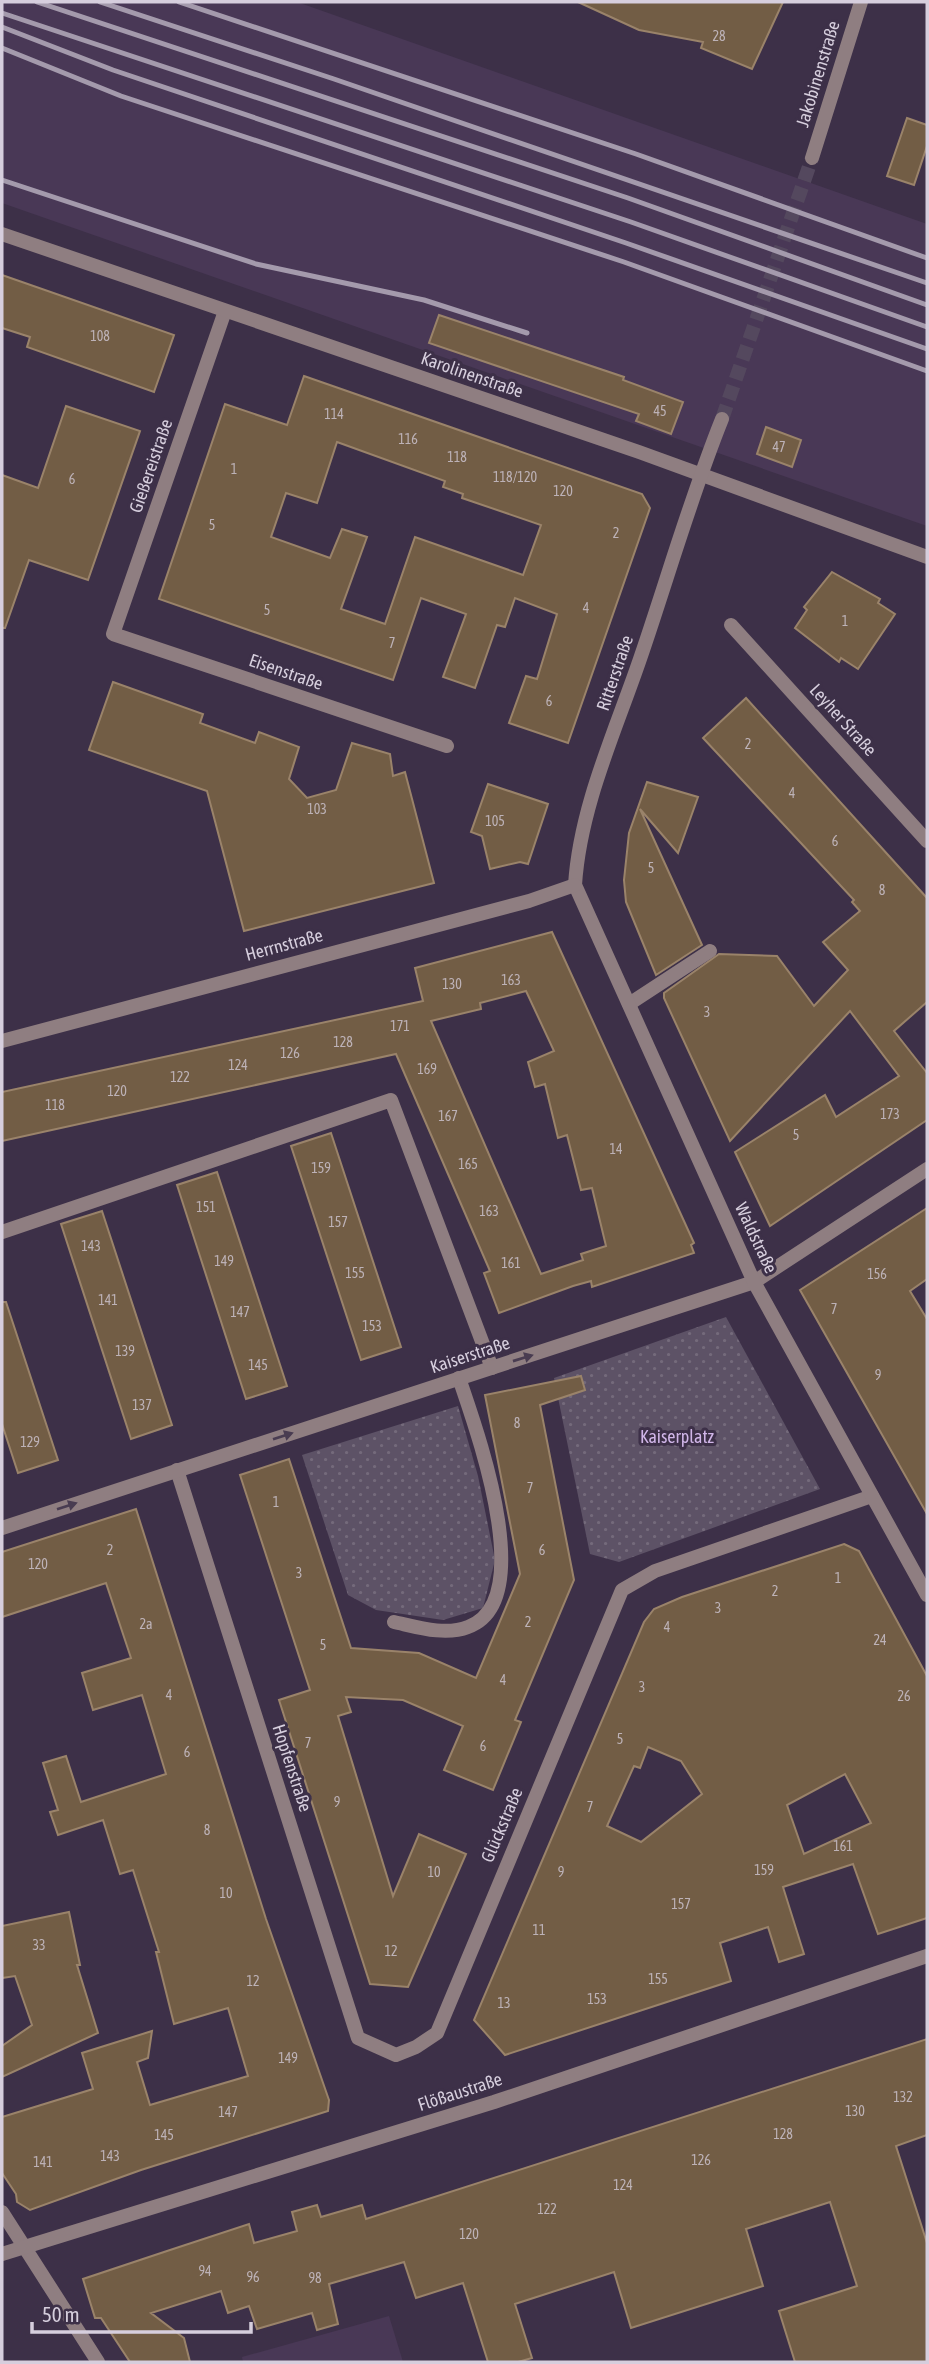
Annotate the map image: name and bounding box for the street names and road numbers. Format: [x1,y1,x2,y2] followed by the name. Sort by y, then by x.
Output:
[791,18,844,129] street label: Jakobinenstraße
[418,347,526,402] street label: Karolinenstraße
[125,416,176,515] street label: Gießereistraße
[592,632,637,713] street label: Ritterstraße
[247,649,326,694] street label: Eisenstraße
[806,679,881,760] street label: Leyher Straße
[243,924,325,965] street label: Herrnstraße
[731,1199,782,1276] street label: Waldstraße
[427,1332,512,1377] street label: Kaiserstraße
[268,1721,316,1814] street label: Hopfenstraße
[476,1784,527,1865] street label: Glückstraße
[415,2068,505,2115] street label: Flößaustraße

